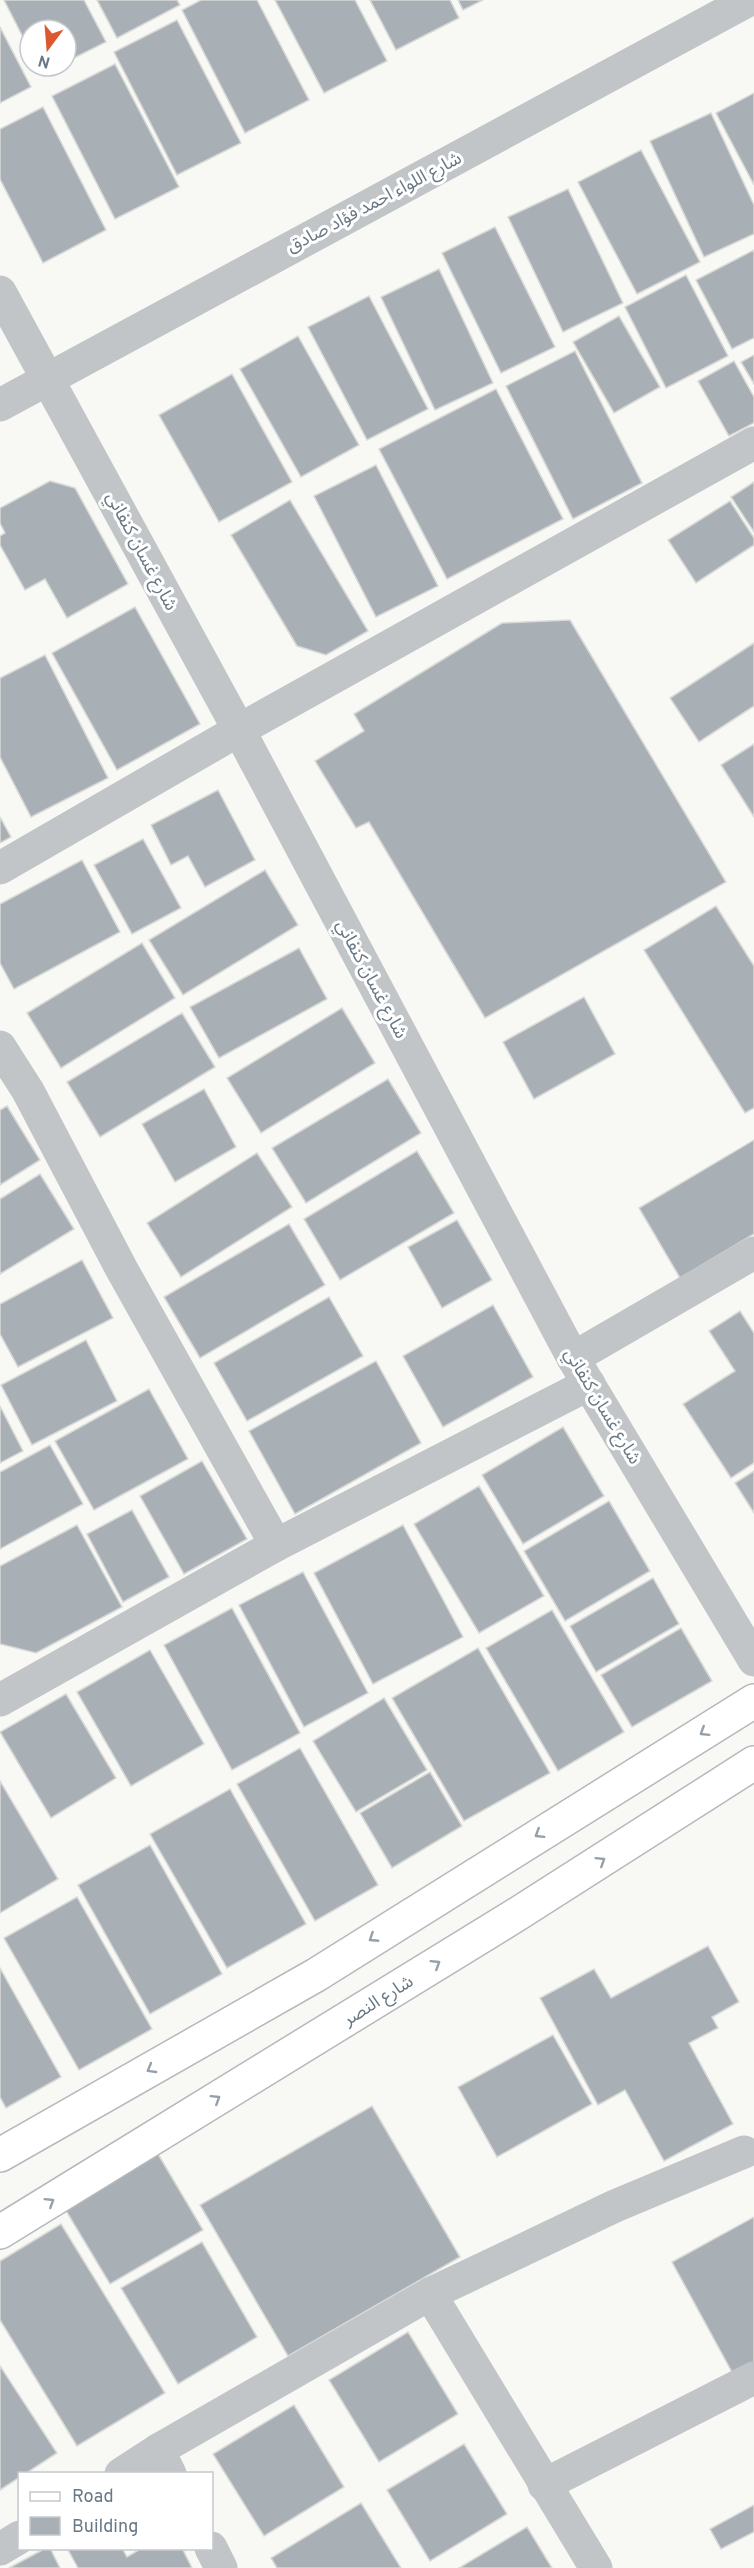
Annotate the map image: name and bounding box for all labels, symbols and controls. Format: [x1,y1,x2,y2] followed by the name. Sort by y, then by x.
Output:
[18,18,78,78] north arrow
[36,49,53,72] text: N
[283,147,467,260] street label: شارع اللواء احمد فؤاد صادق
[99,488,182,616] street label: شارع غسان كنفاني
[329,916,412,1044] street label: شارع غسان كنفاني
[557,1345,645,1469] street label: شارع غسان كنفاني
[700,1724,710,1736] one-way arrow
[535,1827,545,1839] one-way arrow
[595,1856,605,1868] one-way arrow
[369,1930,379,1942] one-way arrow
[430,1960,440,1972] one-way arrow
[338,1971,419,2033] street label: شارع النصر
[147,2062,157,2073] one-way arrow
[210,2095,220,2107] one-way arrow
[44,2197,54,2209] one-way arrow
[18,2472,213,2550] legend
[72,2486,114,2509] text: Road
[72,2516,138,2539] text: Building

